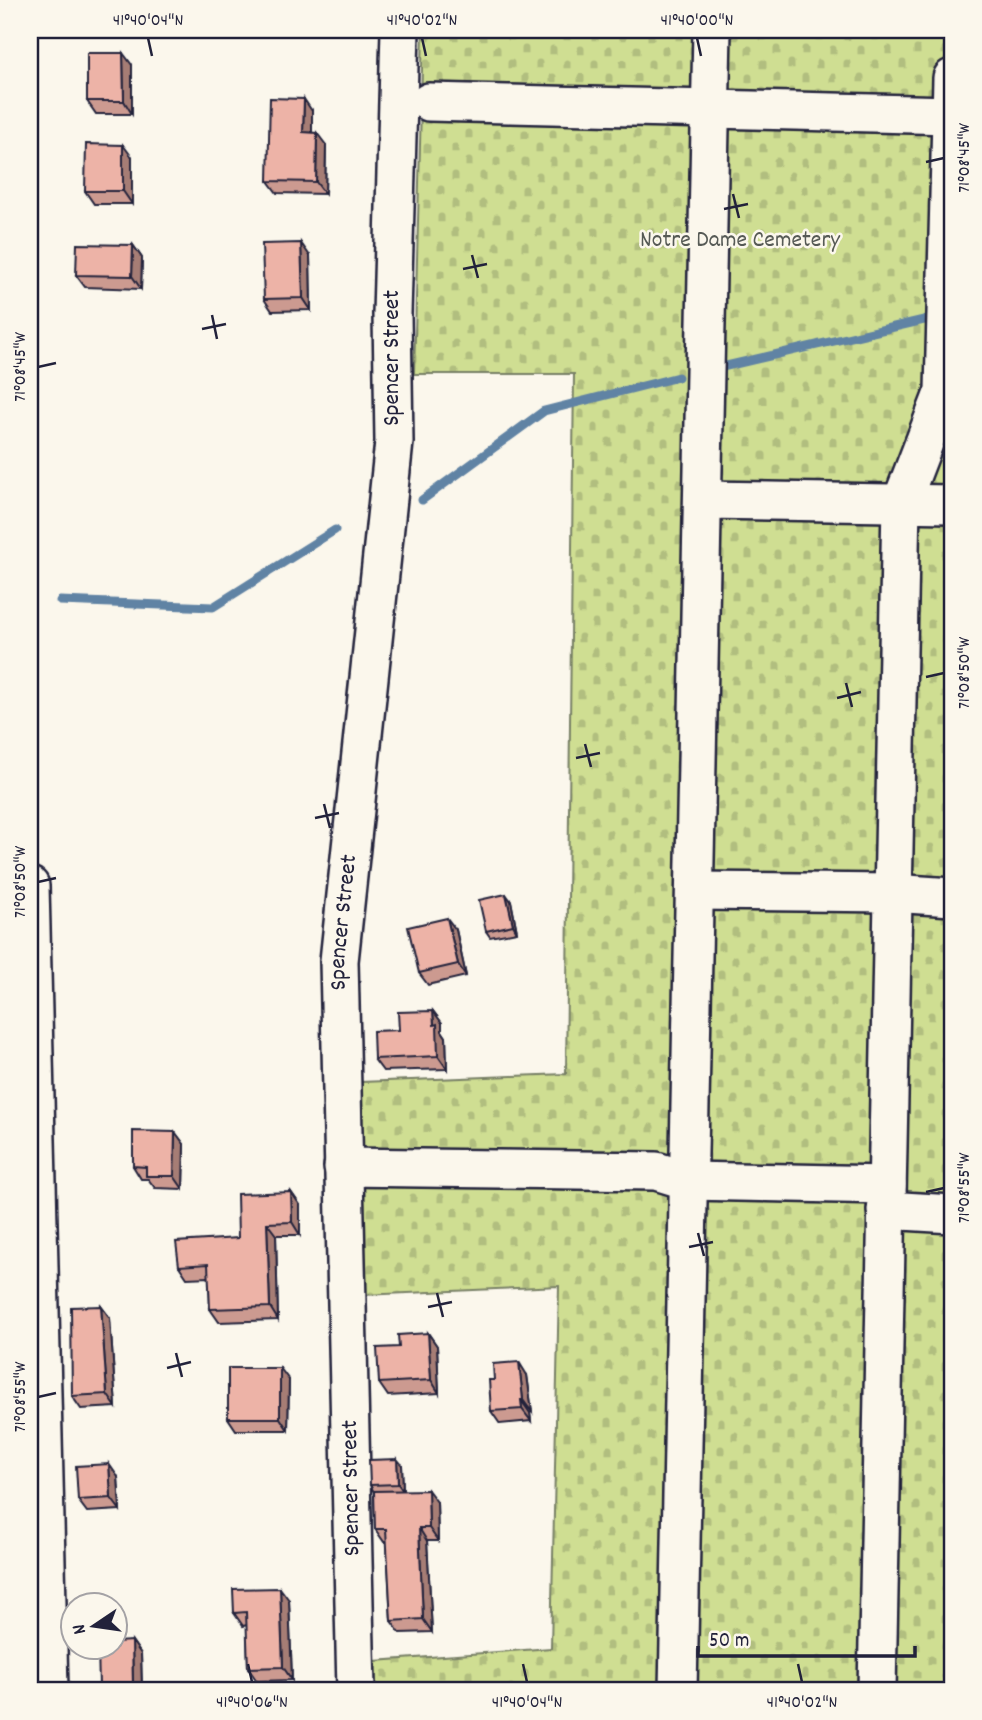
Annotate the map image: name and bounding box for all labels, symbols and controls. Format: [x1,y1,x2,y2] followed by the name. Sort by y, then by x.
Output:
[113,9,183,34] text: 41°40'04"N
[387,9,458,34] text: 41°40'02"N
[661,9,733,34] text: 41°40'00"N
[953,122,978,193] text: 71°08'45"W
[640,224,841,258] park label: Notre Dame Cemetery
[376,290,410,426] street label: Spencer Street
[9,331,34,402] text: 71°08'45"W
[953,636,978,709] text: 71°08'50"W
[9,845,34,918] text: 71°08'50"W
[322,853,367,991] street label: Spencer Street
[953,1152,978,1223] text: 71°08'55"W
[9,1361,34,1432] text: 71°08'55"W
[334,1419,370,1556] street label: Spencer Street
[60,1590,130,1660] north arrow
[698,1615,916,1659] scale bar
[67,1621,95,1637] text: N
[709,1627,749,1657] text: 50 m
[216,1691,288,1716] text: 41°40'06"N
[492,1691,562,1716] text: 41°40'04"N
[767,1691,838,1716] text: 41°40'02"N

